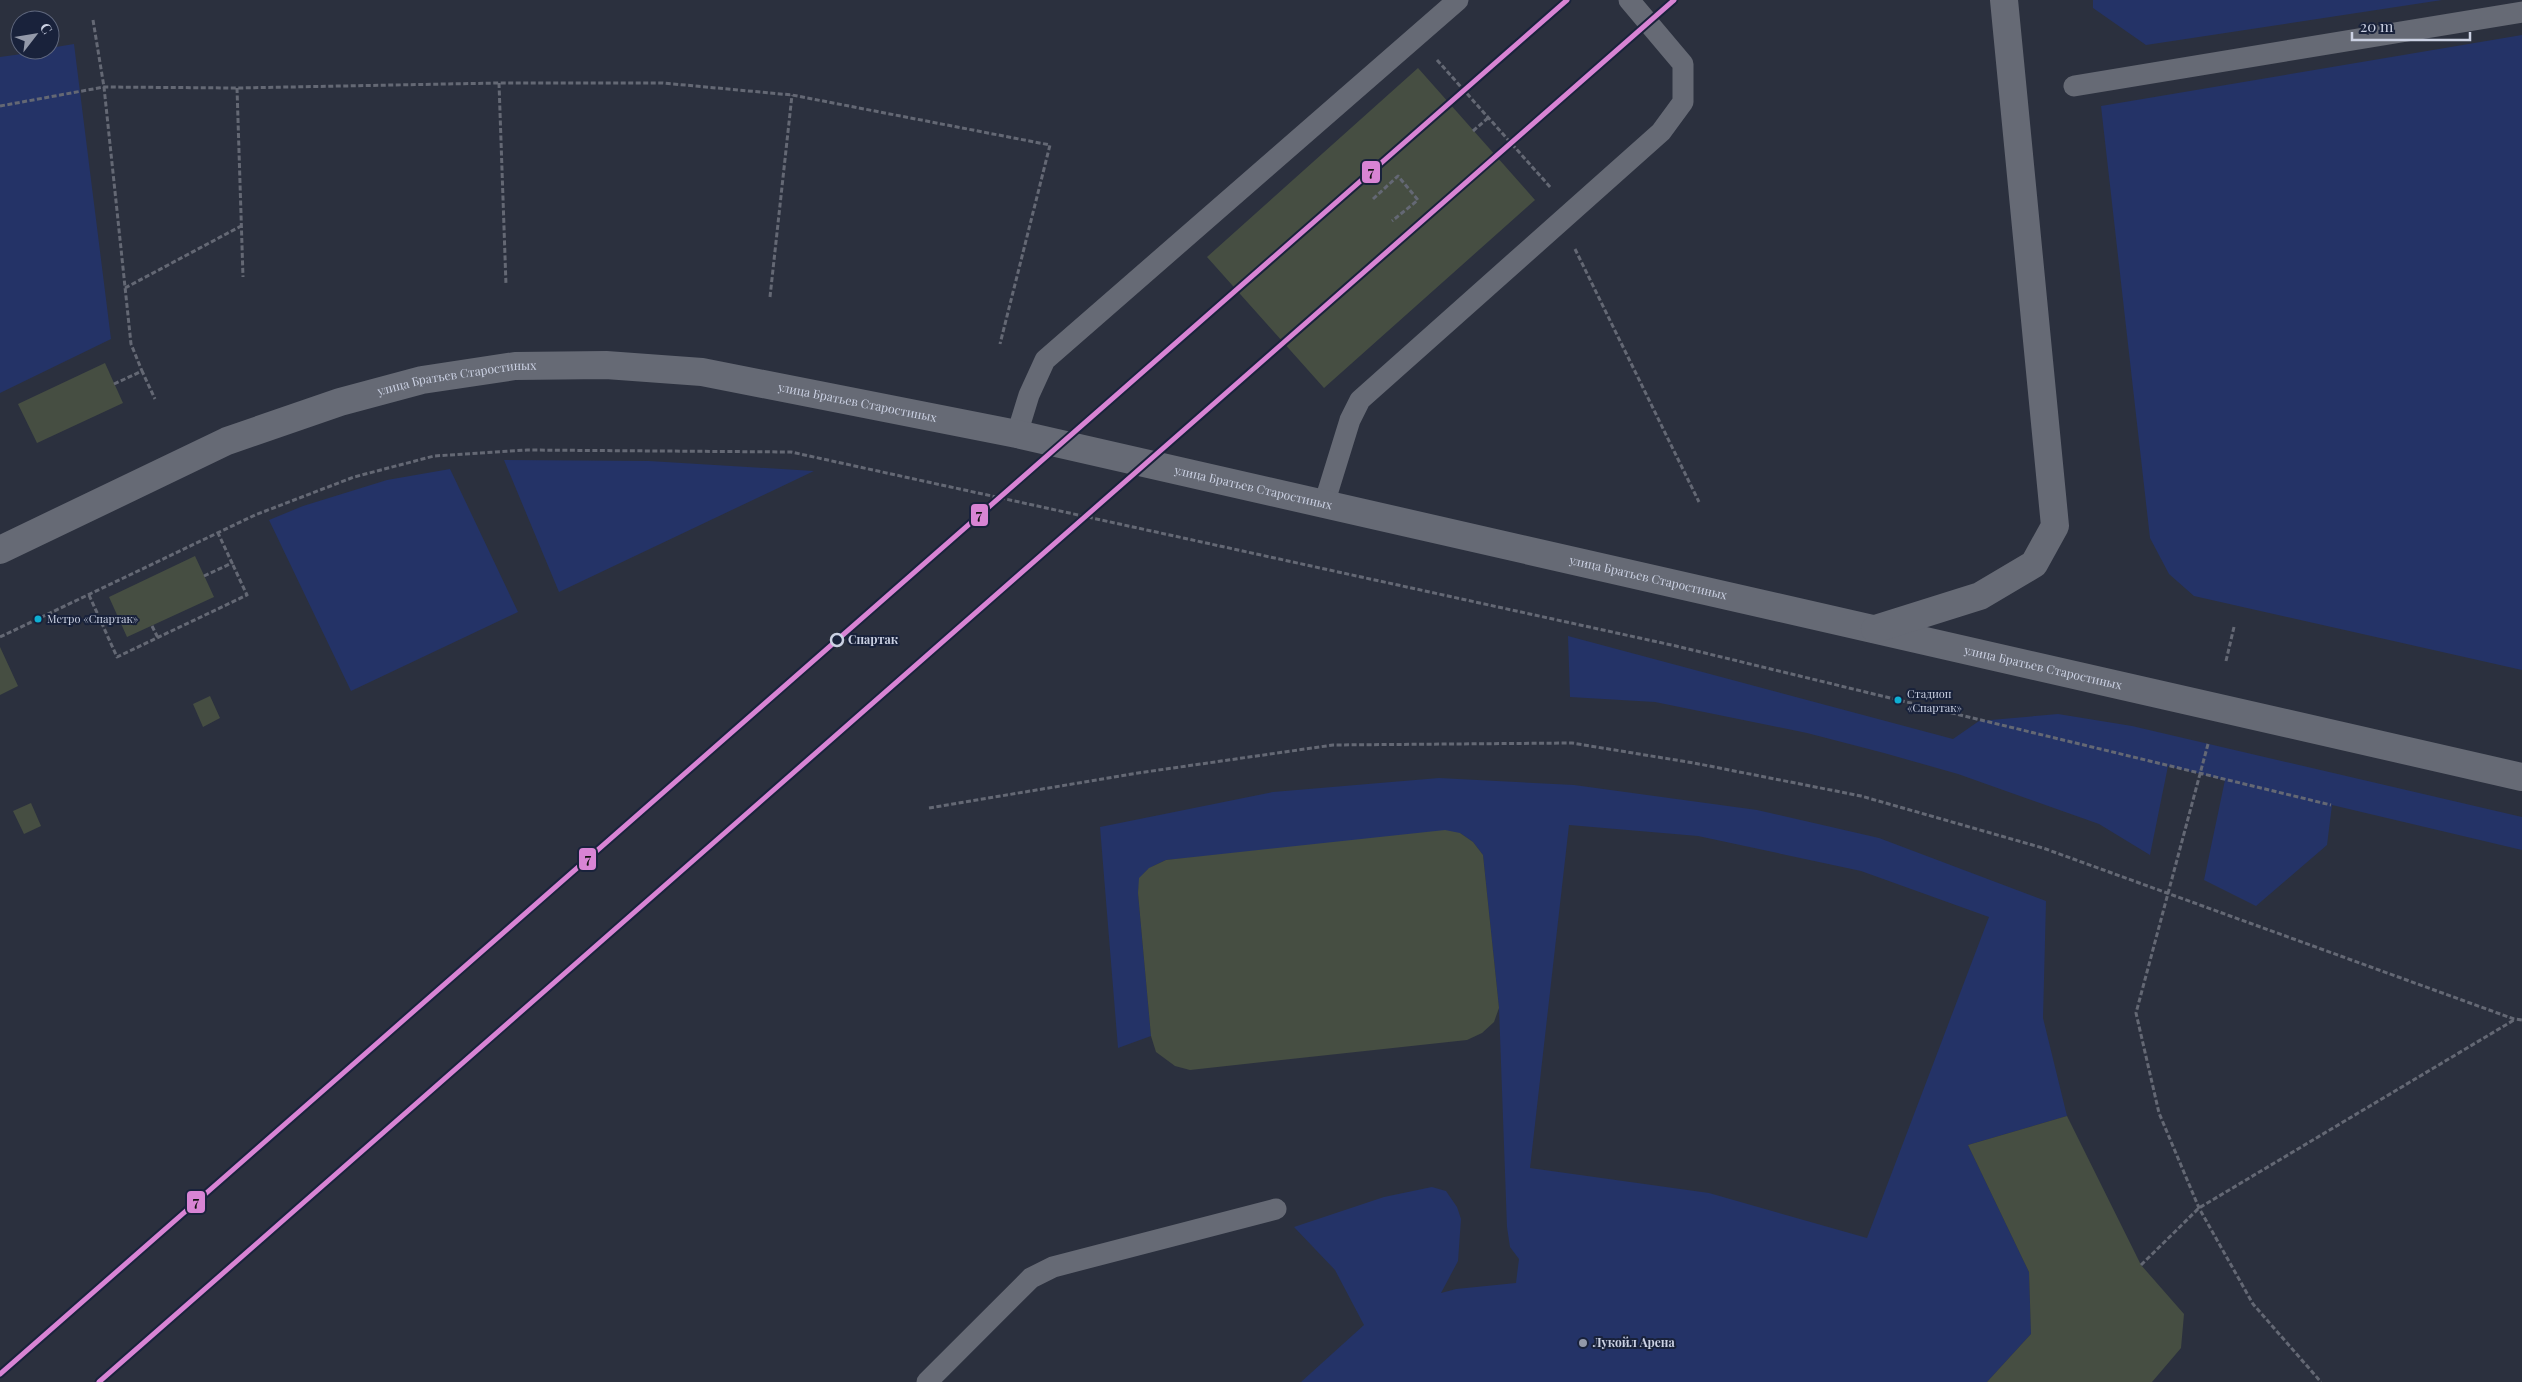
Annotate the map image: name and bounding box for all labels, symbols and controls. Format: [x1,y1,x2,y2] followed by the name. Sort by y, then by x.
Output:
[10,10,60,60] north arrow
[2352,10,2470,42] scale bar
[2360,16,2394,36] text: 20 m
[36,19,57,37] text: С
[1361,160,1381,184] line badge: 7
[1368,162,1375,181] text: 7
[374,357,537,399] street label: улица Братьев Старостиных
[776,378,939,425] street label: улица Братьев Старостиных
[1172,461,1335,513] street label: улица Братьев Старостиных
[970,503,989,527] line badge: 7
[976,505,983,524] text: 7
[1567,551,1730,603] street label: улица Братьев Старостиных
[47,611,139,626] place label: Метро «Спартак»
[33,614,43,624] marker: Метро «Спартак»
[848,631,899,647] place label: Спартак
[830,633,844,647] marker: Спартак
[1962,641,2124,693] street label: улица Братьев Старостиных
[1907,686,1963,715] place label: Стадион «Спартак»
[1893,695,1903,705] marker: Стадион «Спартак»
[578,847,597,871] line badge: 7
[585,849,592,868] text: 7
[186,1190,206,1214] line badge: 7
[193,1192,200,1211] text: 7
[1592,1334,1675,1350] place label: Лукойл Арена
[1577,1337,1589,1349] marker: Лукойл Арена

